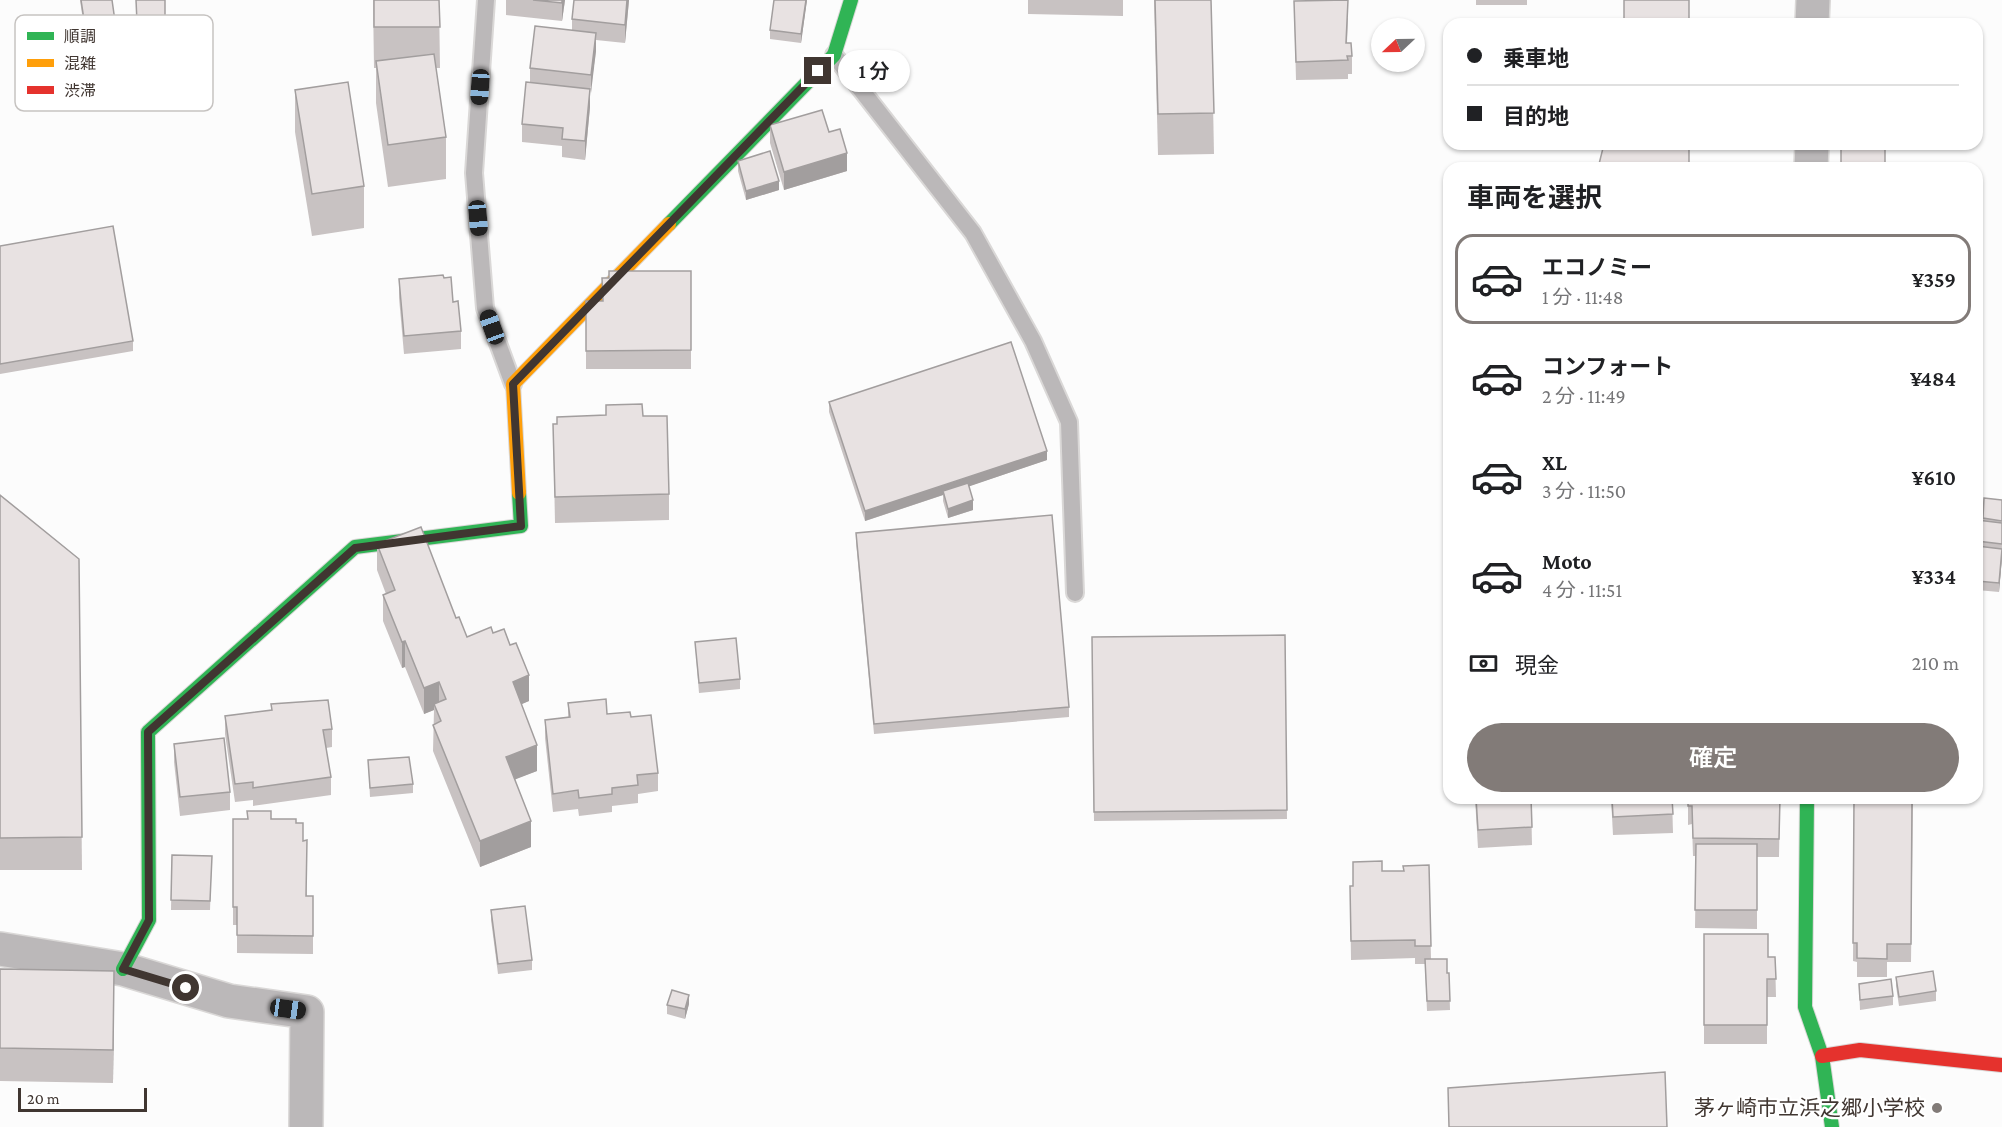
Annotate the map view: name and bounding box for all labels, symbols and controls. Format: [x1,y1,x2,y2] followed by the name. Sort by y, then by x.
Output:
[15,15,213,111] legend
[1371,18,1425,72] north arrow
[1371,18,1425,72] map controls
[64,28,96,45] text: 順調
[1503,46,1569,71] text: 乗車地
[839,50,911,92] callout: 1 分
[64,55,96,72] text: 混雑
[804,57,831,84] route end
[859,60,889,82] text: 1 分
[470,68,490,106] car
[64,82,96,99] text: 渋滞
[1503,104,1569,129] text: 目的地
[1467,183,1602,213] text: 車両を選択
[467,199,489,237] car
[1470,252,1524,306] icon: car
[1542,255,1652,280] text: エコノミー
[1912,267,1956,292] text: ¥359
[1542,286,1624,308] text: 1 分 · 11:48
[477,307,507,347] car
[1470,351,1524,405] icon: car
[1542,354,1673,379] text: コンフォート
[1910,366,1956,391] text: ¥484
[1542,385,1626,407] text: 2 分 · 11:49
[1470,450,1524,504] icon: car
[1542,450,1567,475] text: XL
[1912,465,1956,490] text: ¥610
[1542,480,1626,502] text: 3 分 · 11:50
[1470,549,1524,603] icon: car
[1542,549,1592,574] text: Moto
[1912,564,1956,589] text: ¥334
[1542,579,1622,601] text: 4 分 · 11:51
[1467,647,1500,680] icon: cash
[1912,652,1959,674] text: 210 m
[1515,653,1559,678] text: 現金
[1467,723,1959,792] button: 確定
[172,974,199,1001] route start
[269,998,307,1020] car
[18,1085,147,1112] scale bar
[27,1090,60,1107] text: 20 m
[1694,1096,1925,1120] place label: 茅ヶ崎市立浜之郷小学校
[1930,1101,1944,1115] marker: 茅ヶ崎市立浜之郷小学校

